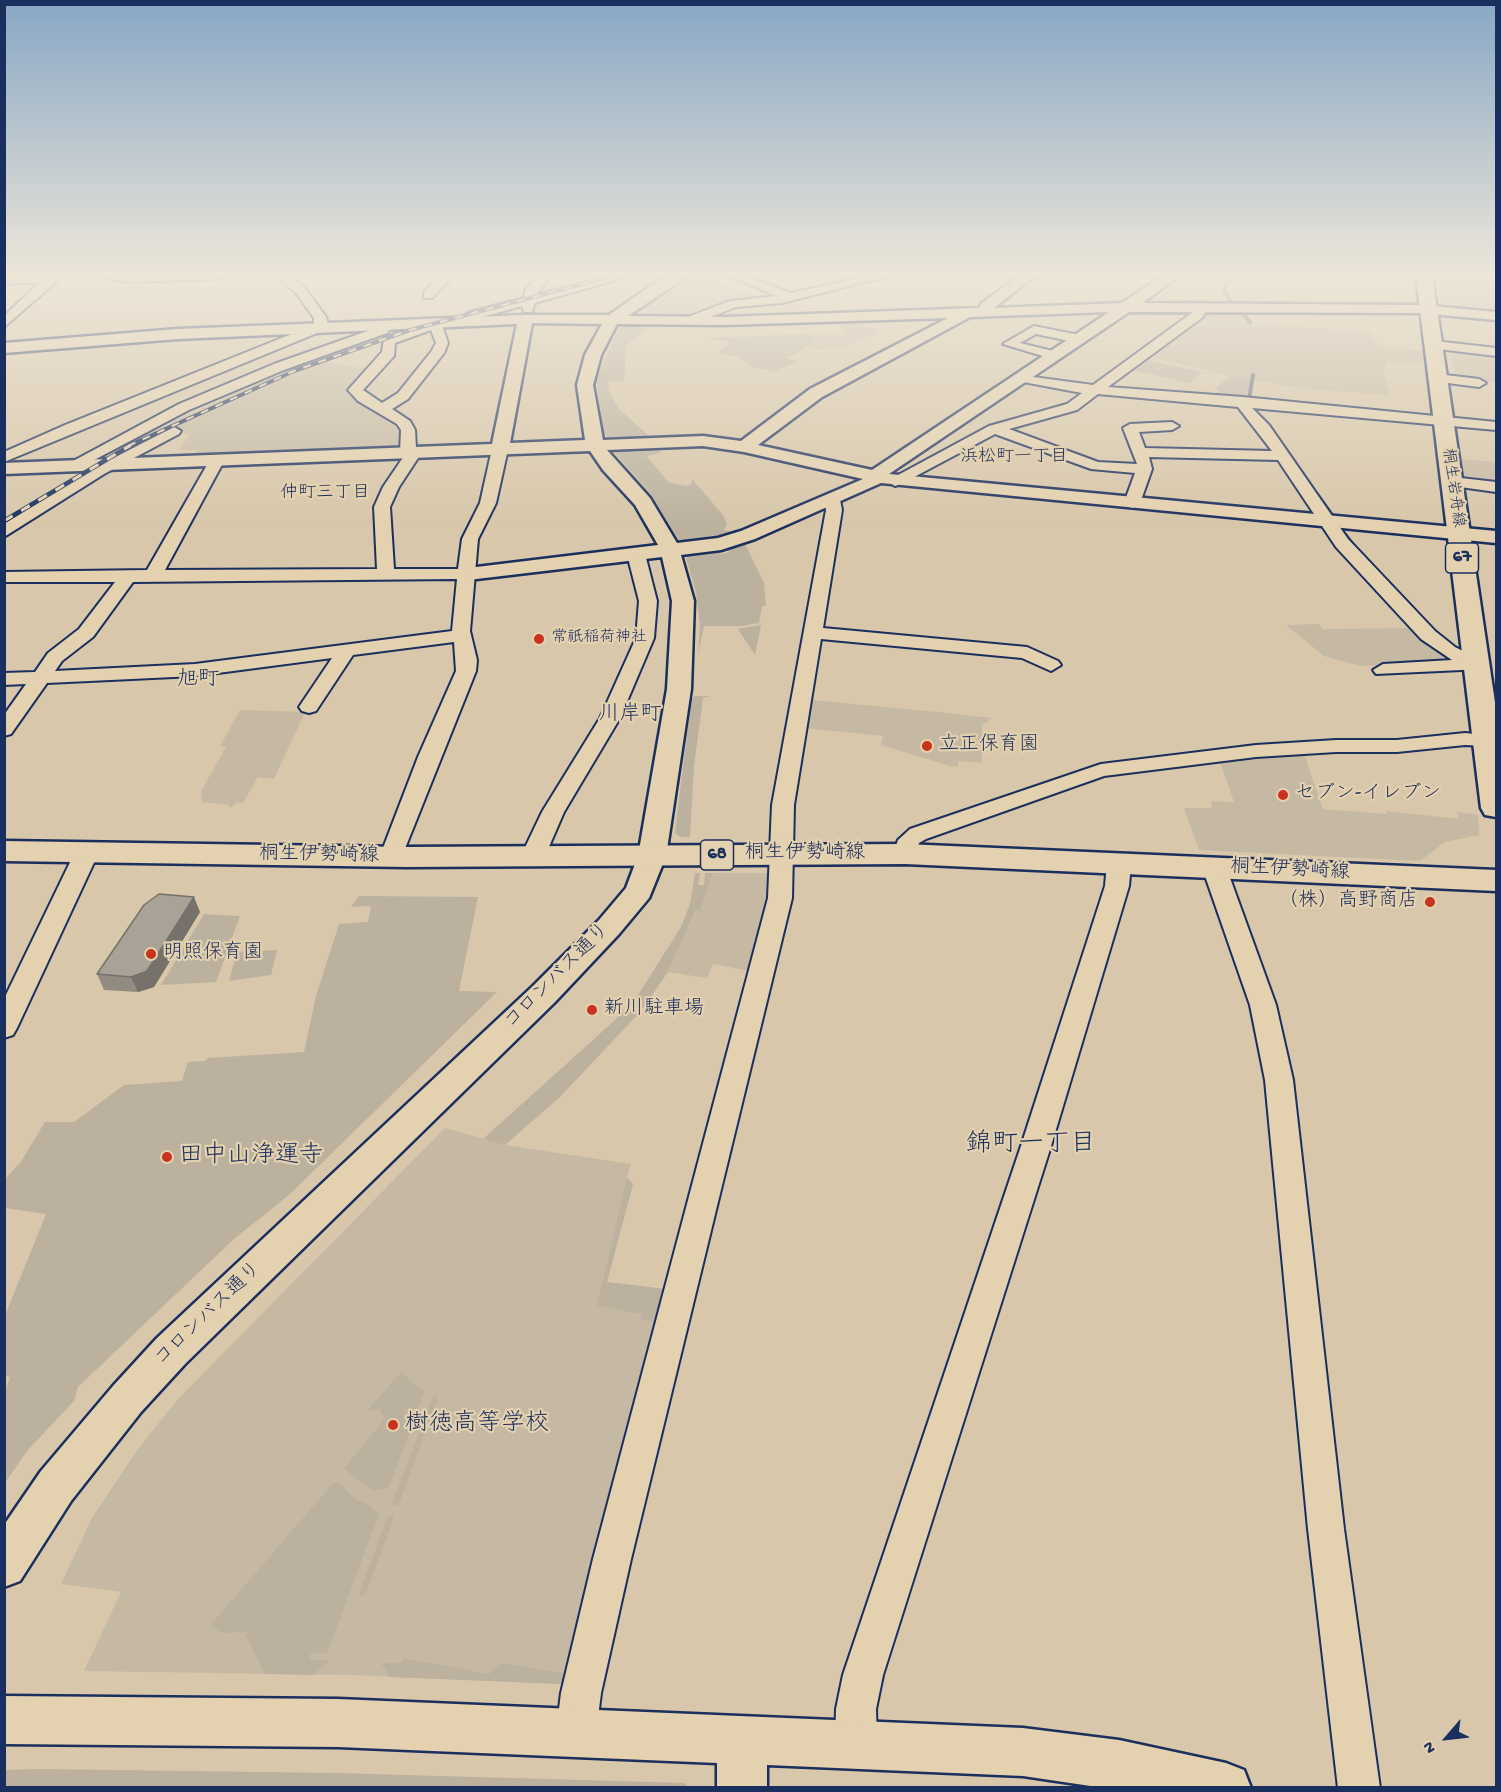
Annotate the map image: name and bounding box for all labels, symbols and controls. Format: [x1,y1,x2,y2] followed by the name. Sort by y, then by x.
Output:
[960,447,1068,469] district label: 浜松町一丁目
[1437,447,1467,529] street label: 桐生岩舟線
[280,483,370,505] district label: 仲町三丁目
[1446,543,1478,573] road number: 67
[551,629,647,649] place label: 常祇稲荷神社
[532,632,546,646] marker: 常祇稲荷神社
[177,668,219,694] district label: 旭町
[599,703,661,729] district label: 川岸町
[939,734,1039,758] place label: 立正保育園
[920,739,934,753] marker: 立正保育園
[1295,783,1441,807] place label: セブン-イレブン
[1276,788,1290,802] marker: セブン-イレブン
[700,840,734,870] road number: 68
[745,842,865,866] street label: 桐生伊勢崎線
[259,843,379,869] street label: 桐生伊勢崎線
[1229,856,1351,886] street label: 桐生伊勢崎線
[1278,890,1418,914] place label: （株）高野商店
[1423,895,1437,909] marker: （株）高野商店
[500,919,616,1035] street label: コロンバス通り
[163,942,263,966] place label: 明照保育園
[144,947,158,961] marker: 明照保育園
[604,998,704,1022] place label: 新川駐車場
[585,1003,599,1017] marker: 新川駐車場
[966,1130,1096,1162] district label: 錦町一丁目
[179,1143,323,1171] place label: 田中山浄運寺
[160,1150,174,1164] marker: 田中山浄運寺
[150,1258,268,1372] street label: コロンバス通り
[405,1411,549,1439] place label: 樹徳高等学校
[386,1418,400,1432] marker: 樹徳高等学校
[1417,1708,1477,1768] north arrow
[1420,1738,1442,1756] text: N

